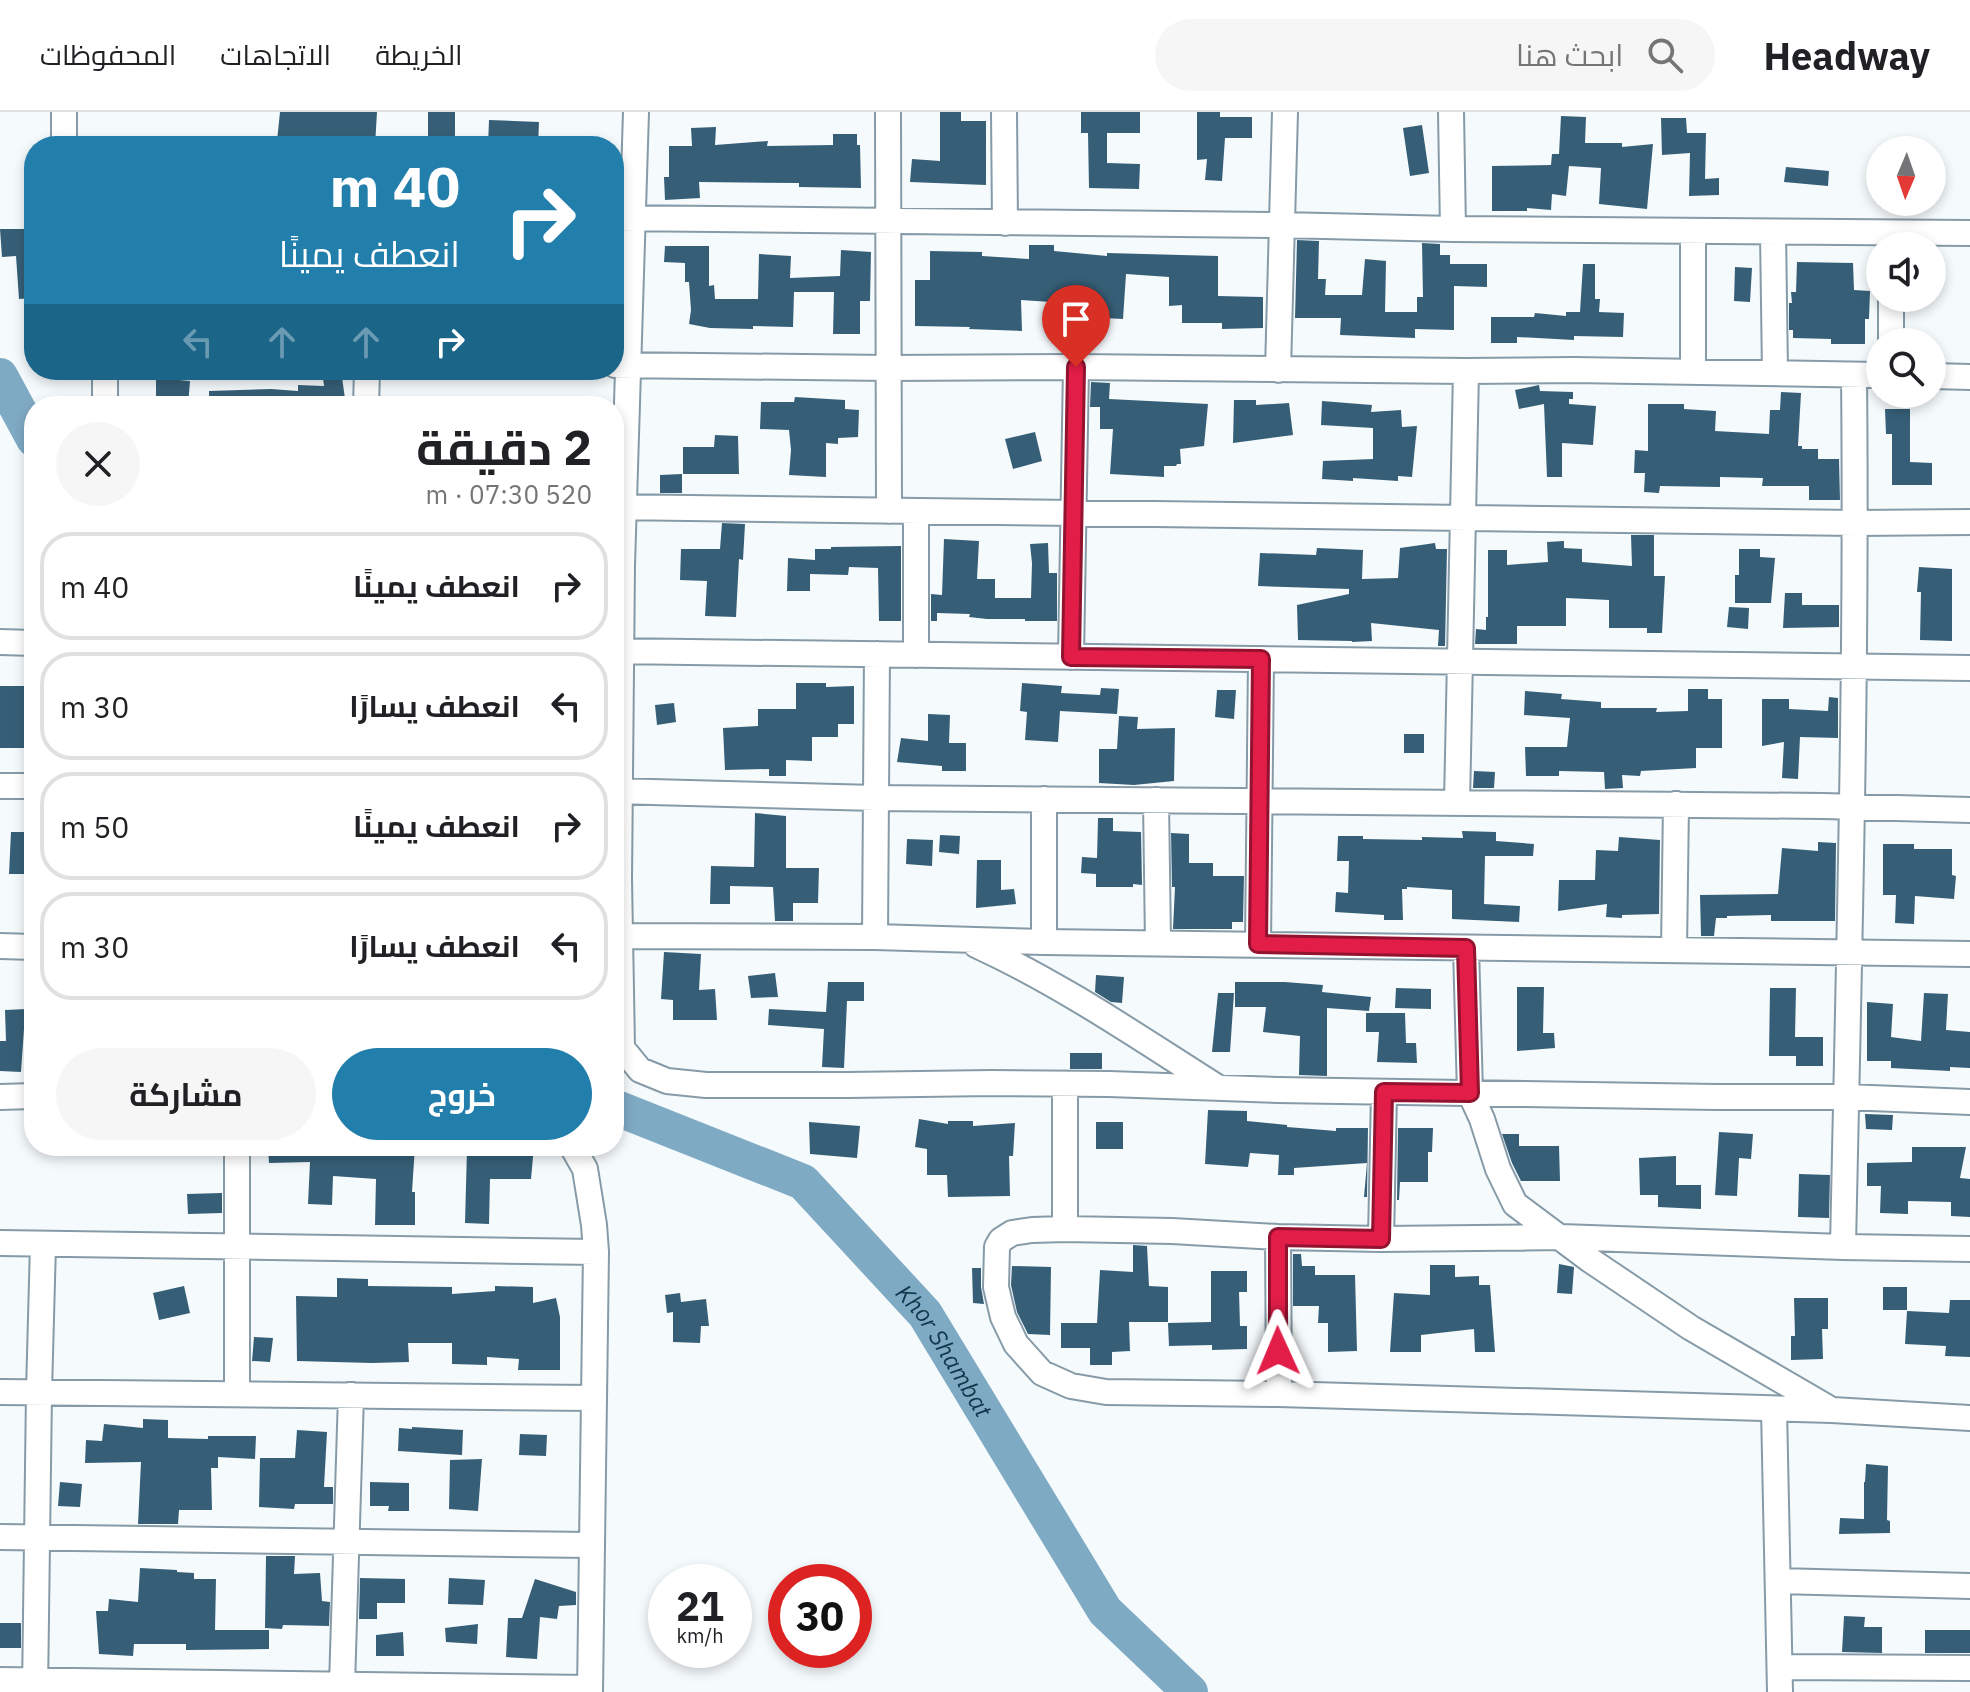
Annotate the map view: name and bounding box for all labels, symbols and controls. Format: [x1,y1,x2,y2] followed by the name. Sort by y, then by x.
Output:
[1155,19,1715,91] search box
[1763,31,1930,80] text: Headway
[1643,33,1687,77] icon: search
[1516,35,1623,74] text: ابحث هنا
[40,36,176,73] text: المحفوظات
[220,36,331,73] text: الاتجاهات
[375,36,463,73] text: الخريطة
[1866,136,1946,216] north arrow
[1866,136,1946,408] map controls
[330,150,460,222] text: 40 m
[488,168,592,272] icon: right
[279,230,460,277] text: انعطف يمينًا
[1866,232,1946,312] button: sound
[1042,285,1110,367] pin
[1054,297,1098,341] icon: arrive
[176,320,220,364] icon: left
[260,320,304,364] icon: ahead
[344,320,388,364] icon: ahead
[428,320,472,364] icon: right
[1866,328,1946,408] button: search
[416,416,592,478] text: 2 دقيقة
[56,422,140,506] button: close
[426,477,592,511] text: 520 m · 07:30
[544,564,588,608] icon: right
[353,566,520,605] text: انعطف يمينًا
[60,567,129,606] text: 40 m
[544,684,588,728] icon: left
[349,686,520,725] text: انعطف يسارًا
[60,687,129,726] text: 30 m
[544,804,588,848] icon: right
[353,806,520,845] text: انعطف يمينًا
[60,807,129,846] text: 50 m
[544,924,588,968] icon: left
[349,926,520,965] text: انعطف يسارًا
[60,927,129,966] text: 30 m
[56,1048,316,1140] button: مشاركة
[332,1048,592,1140] button: خروج
[889,1277,1000,1424] water label: Khor Shambat
[1236,1309,1320,1393] position arrow
[768,1564,872,1668] speed limit sign: 30
[676,1580,724,1632] text: 21
[676,1622,724,1649] text: km/h

